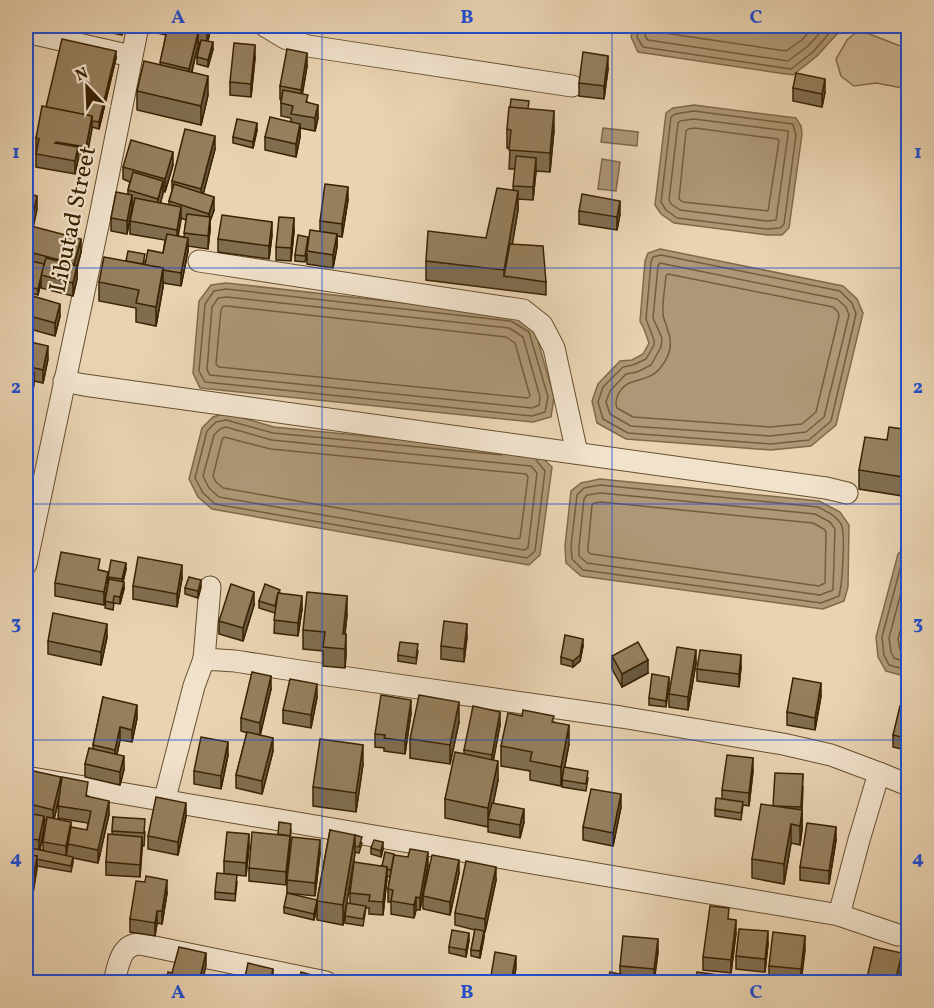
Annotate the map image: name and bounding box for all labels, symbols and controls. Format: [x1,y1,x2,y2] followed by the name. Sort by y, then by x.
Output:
[171,4,185,32] text: A
[460,4,474,32] text: B
[750,4,763,32] text: C
[57,57,117,117] north arrow
[72,62,92,87] text: N
[12,139,20,167] text: 1
[914,139,922,167] text: 1
[42,143,106,296] street label: Libutad Street
[11,374,21,402] text: 2
[913,374,923,402] text: 2
[11,610,21,638] text: 3
[913,610,923,638] text: 3
[10,845,22,873] text: 4
[912,845,924,873] text: 4
[171,979,185,1007] text: A
[460,979,474,1007] text: B
[750,979,763,1007] text: C

